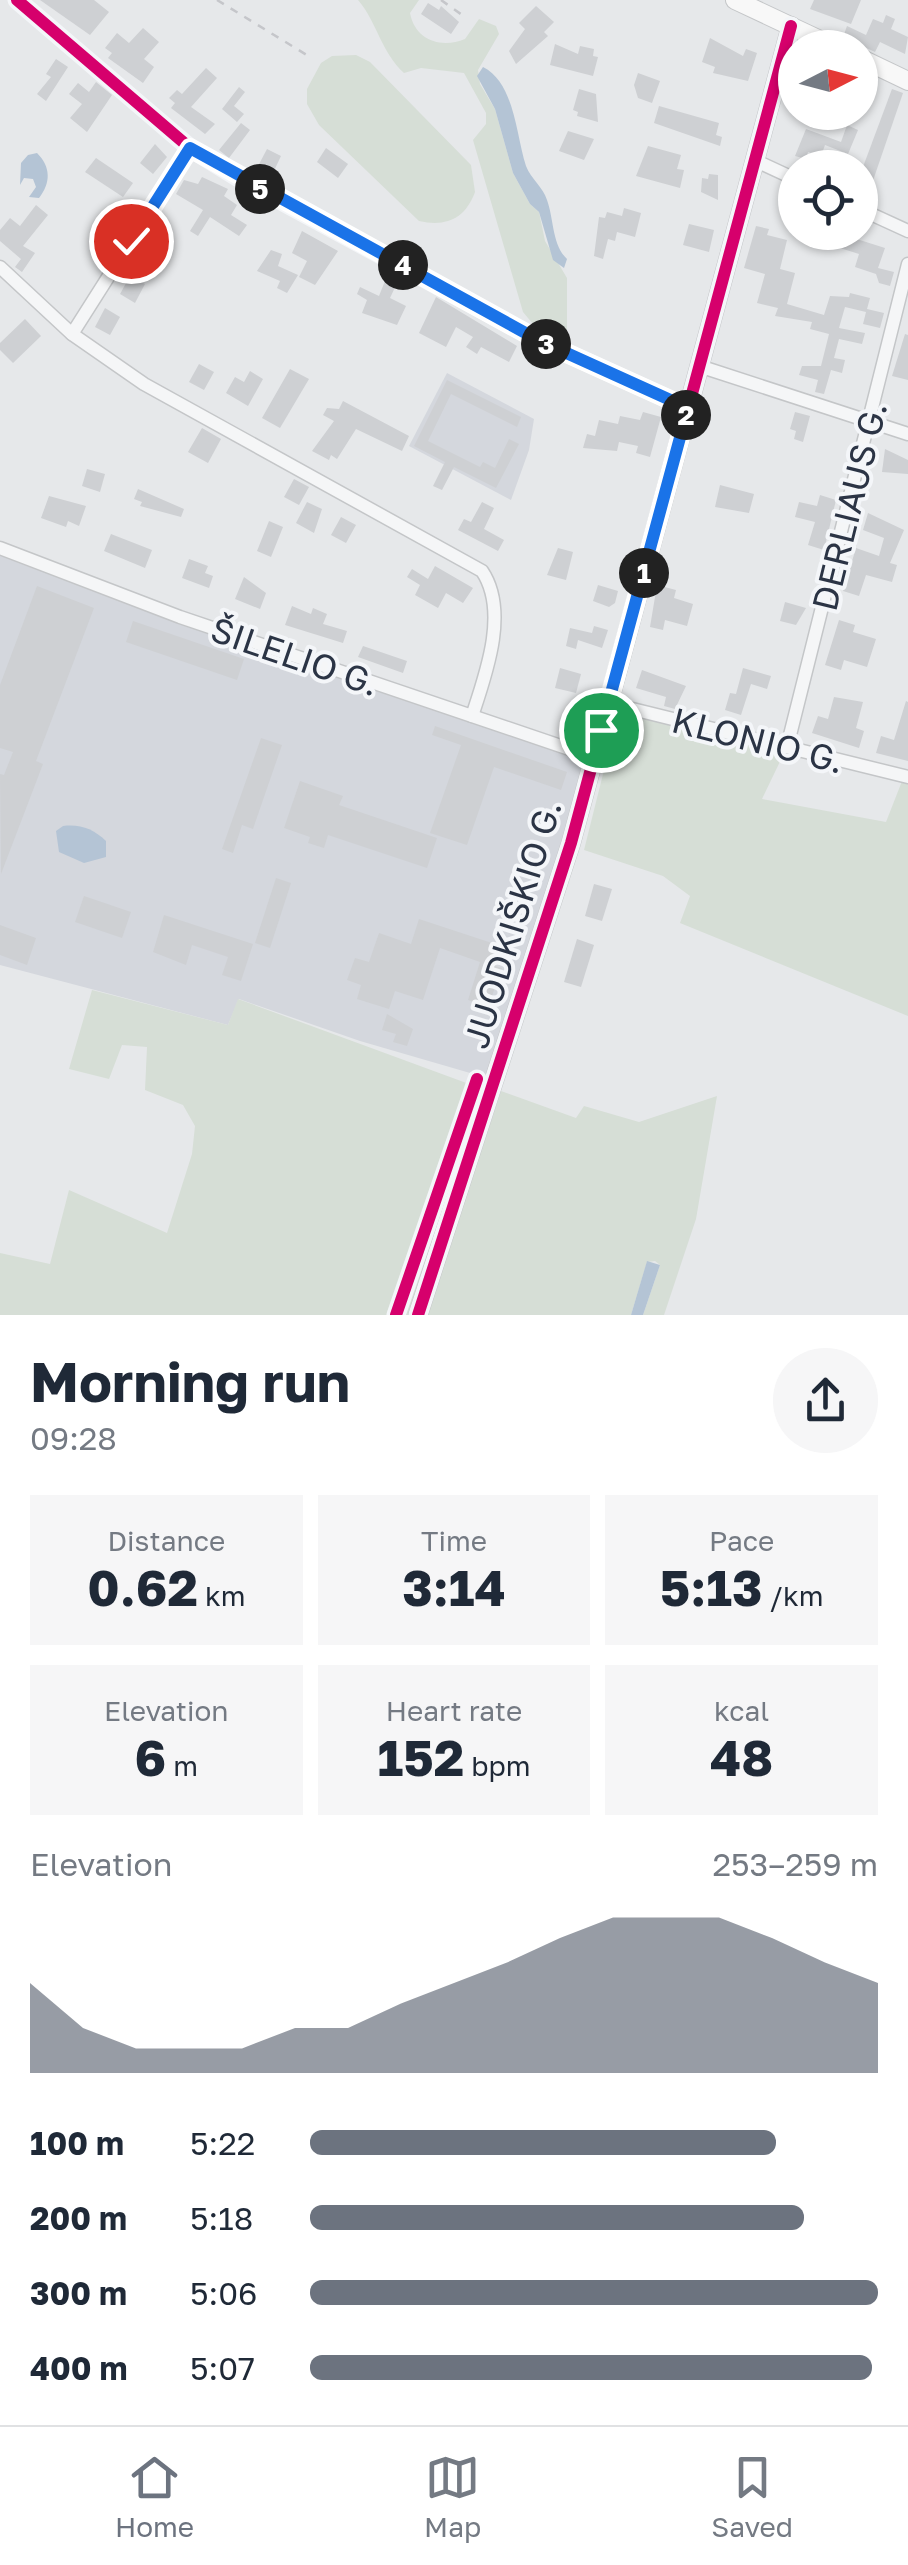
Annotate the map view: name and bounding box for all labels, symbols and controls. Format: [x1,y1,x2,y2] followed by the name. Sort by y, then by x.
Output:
[778,30,878,130] north arrow
[778,30,878,250] map controls
[778,150,878,250] button: locate
[235,164,285,214] pin: 5
[251,172,269,205] text: 5
[89,199,174,284] pin
[104,214,159,269] icon: check
[378,240,428,290] pin: 4
[394,248,412,281] text: 4
[521,319,571,369] pin: 3
[537,327,555,360] text: 3
[661,390,711,440] pin: 2
[803,397,895,615] street label: DERLIAUS G.
[677,398,695,431] text: 2
[619,548,669,598] pin: 1
[637,556,651,589] text: 1
[206,608,384,704] street label: ŠILELIO G.
[559,688,644,773] pin
[668,698,848,782] street label: KLONIO G.
[574,703,629,758] icon: arrive
[454,795,570,1053] street label: JUODKIŠKIO G.
[30,1348,350,1414] text: Morning run
[773,1348,878,1453] button: share
[30,1419,117,1457] text: 09:28
[107,1524,225,1557] text: Distance
[421,1524,487,1557] text: Time
[709,1524,774,1557] text: Pace
[87,1557,198,1617] text: 0.62
[402,1557,506,1617] text: 3:14
[660,1557,763,1617] text: 5:13
[198,1579,246,1612] text: km
[763,1579,824,1612] text: /km
[104,1694,229,1727] text: Elevation
[386,1694,522,1727] text: Heart rate
[714,1694,769,1727] text: kcal
[135,1727,166,1787] text: 6
[378,1727,464,1787] text: 152
[710,1727,773,1787] text: 48
[166,1749,198,1782] text: m
[464,1749,530,1782] text: bpm
[30,1845,172,1883] text: Elevation
[712,1845,878,1883] text: 253–259 m
[30,2124,124,2162] text: 100 m
[190,2124,255,2162] text: 5:22
[30,2199,127,2237] text: 200 m
[190,2199,253,2237] text: 5:18
[30,2274,127,2312] text: 300 m
[190,2274,257,2312] text: 5:06
[30,2349,128,2387] text: 400 m
[190,2349,255,2387] text: 5:07
[115,2450,194,2543] tab: Home
[424,2450,481,2543] tab: Map
[711,2450,793,2543] tab: Saved

